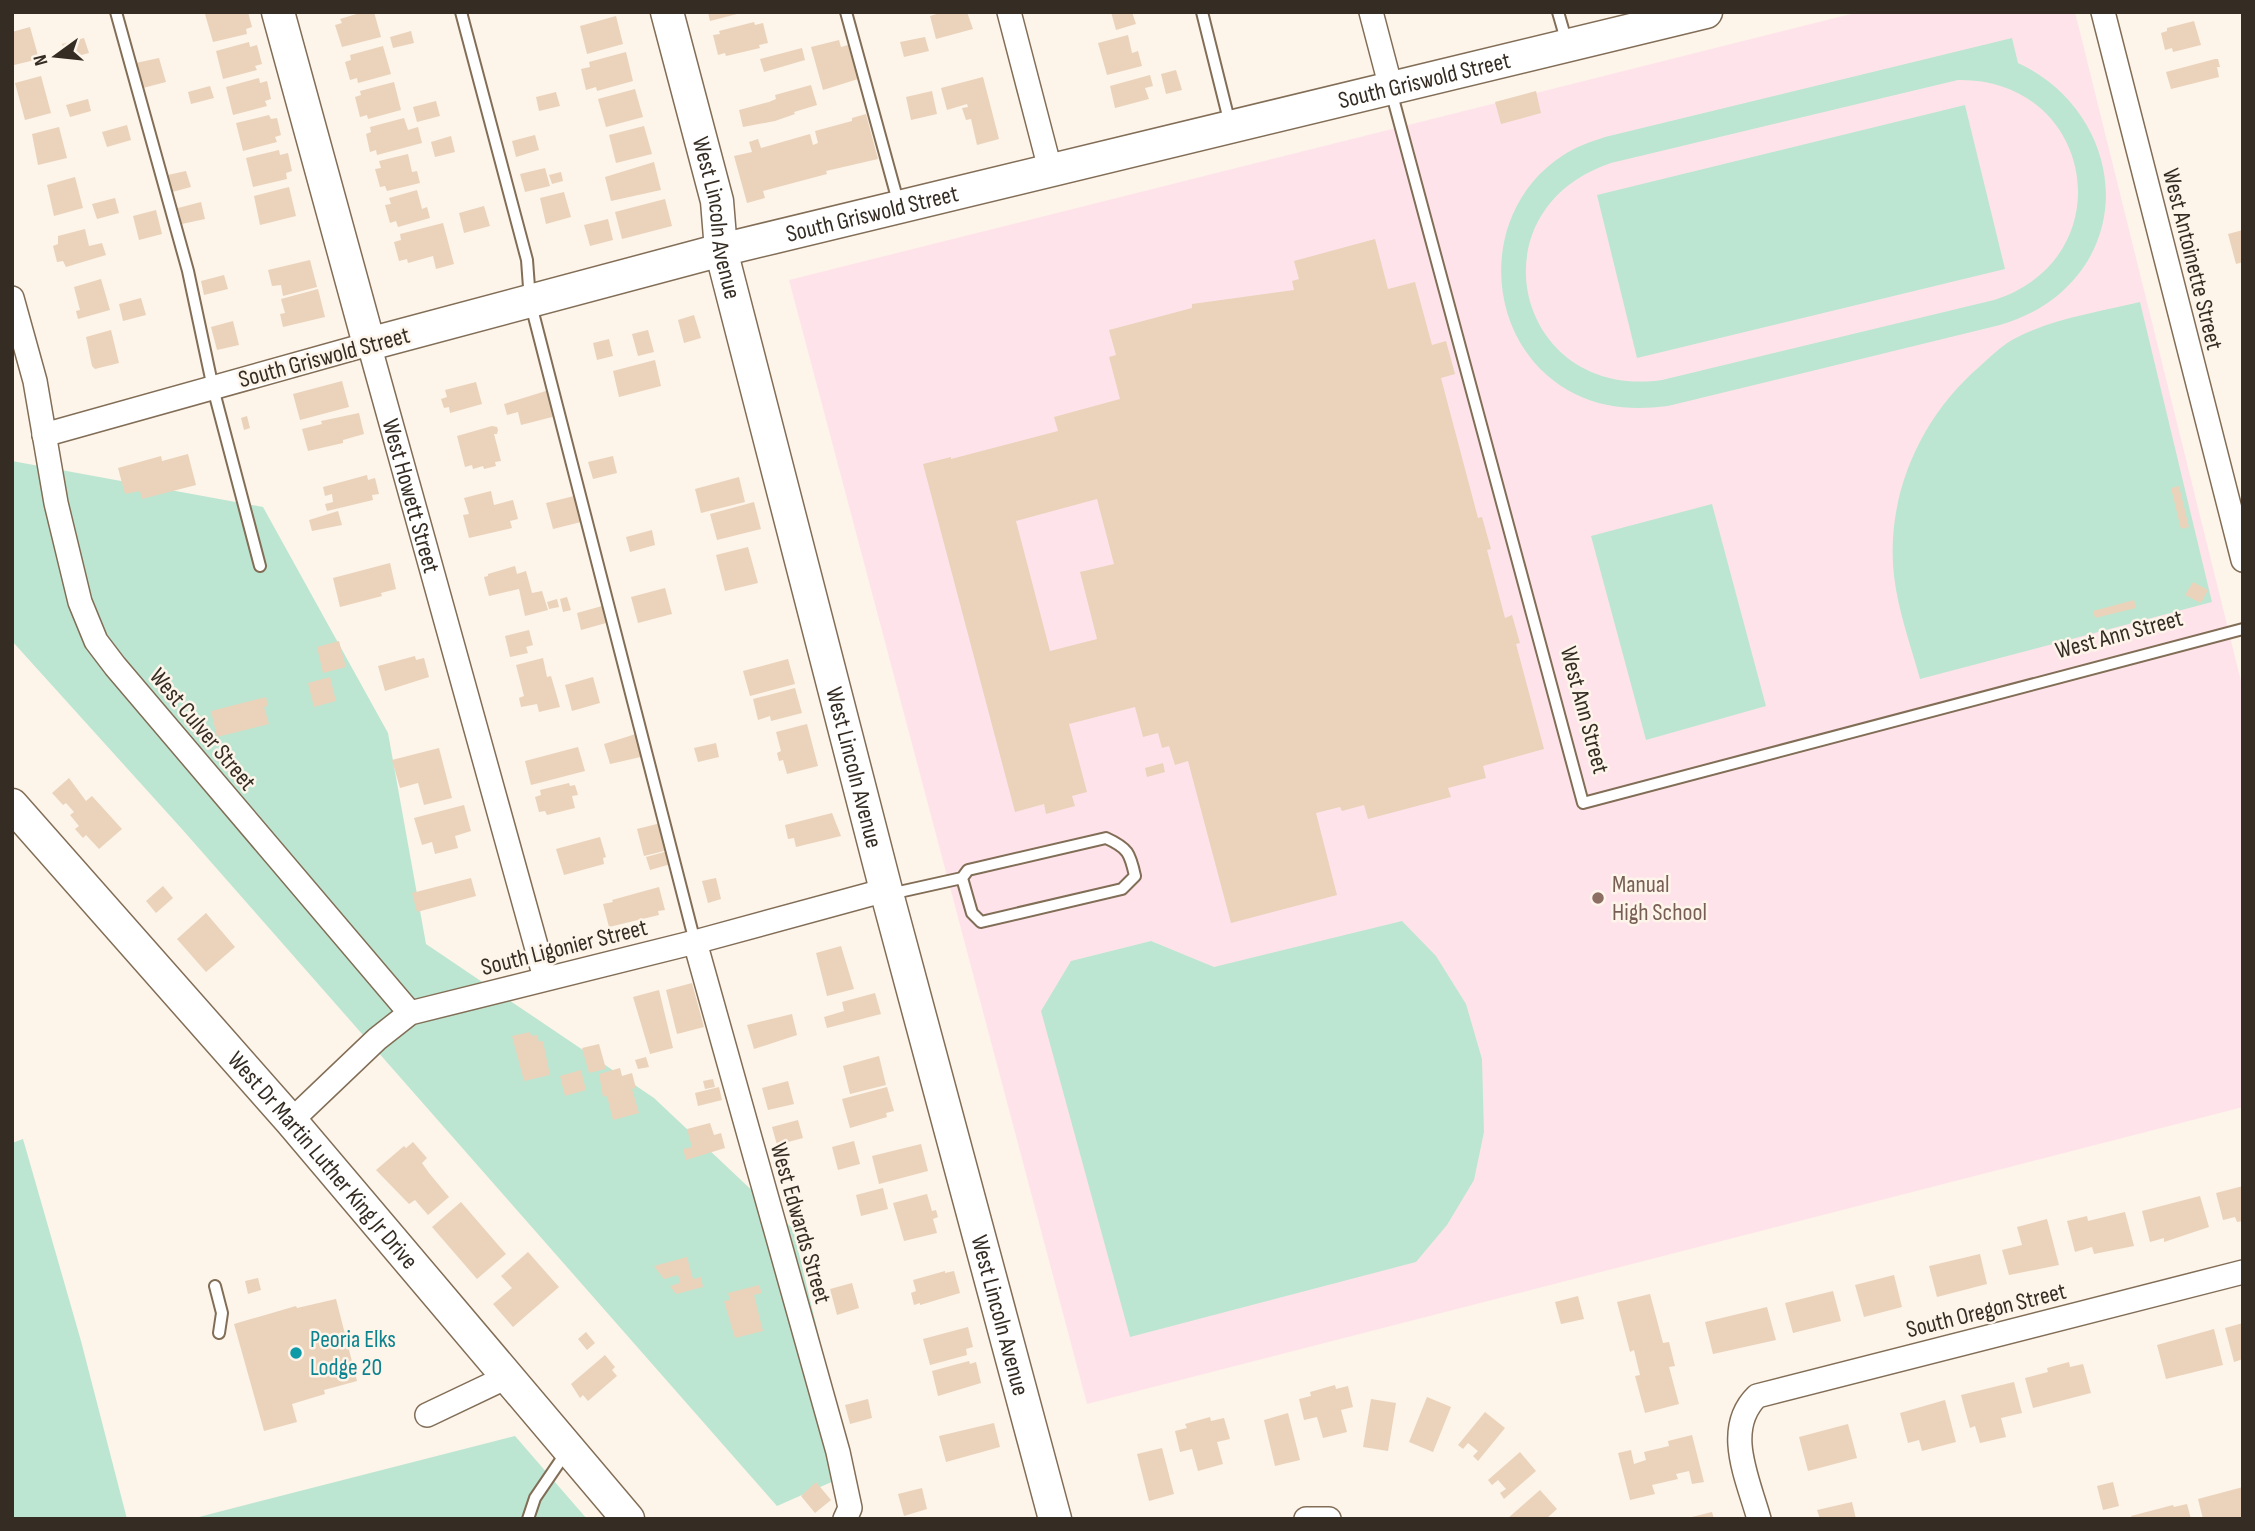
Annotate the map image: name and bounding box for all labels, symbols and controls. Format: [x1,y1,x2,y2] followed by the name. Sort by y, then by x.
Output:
[21,21,91,91] north arrow
[1335,46,1513,115] street label: South Griswold Street
[29,52,53,68] text: N
[686,134,747,302] street label: West Lincoln Avenue
[2156,166,2229,353] street label: West Antoinette Street
[783,179,961,249] street label: South Griswold Street
[235,321,413,394] street label: South Griswold Street
[375,415,446,576] street label: West Howett Street
[2052,604,2186,665] street label: West Ann Street
[1554,643,1615,777] street label: West Ann Street
[143,662,262,796] street label: West Culver Street
[819,684,889,851] street label: West Lincoln Avenue
[1612,870,1707,927] place label: Manual High School
[1590,890,1606,906] marker: Manual High School
[478,913,650,982] street label: South Ligonier Street
[221,1046,424,1275] street label: West Dr Martin Luther King Jr Drive
[764,1139,837,1307] street label: West Edwards Street
[964,1232,1035,1399] street label: West Lincoln Avenue
[1903,1277,2069,1344] street label: South Oregon Street
[310,1325,396,1382] place label: Peoria Elks Lodge 20
[288,1345,304,1361] marker: Peoria Elks Lodge 20

